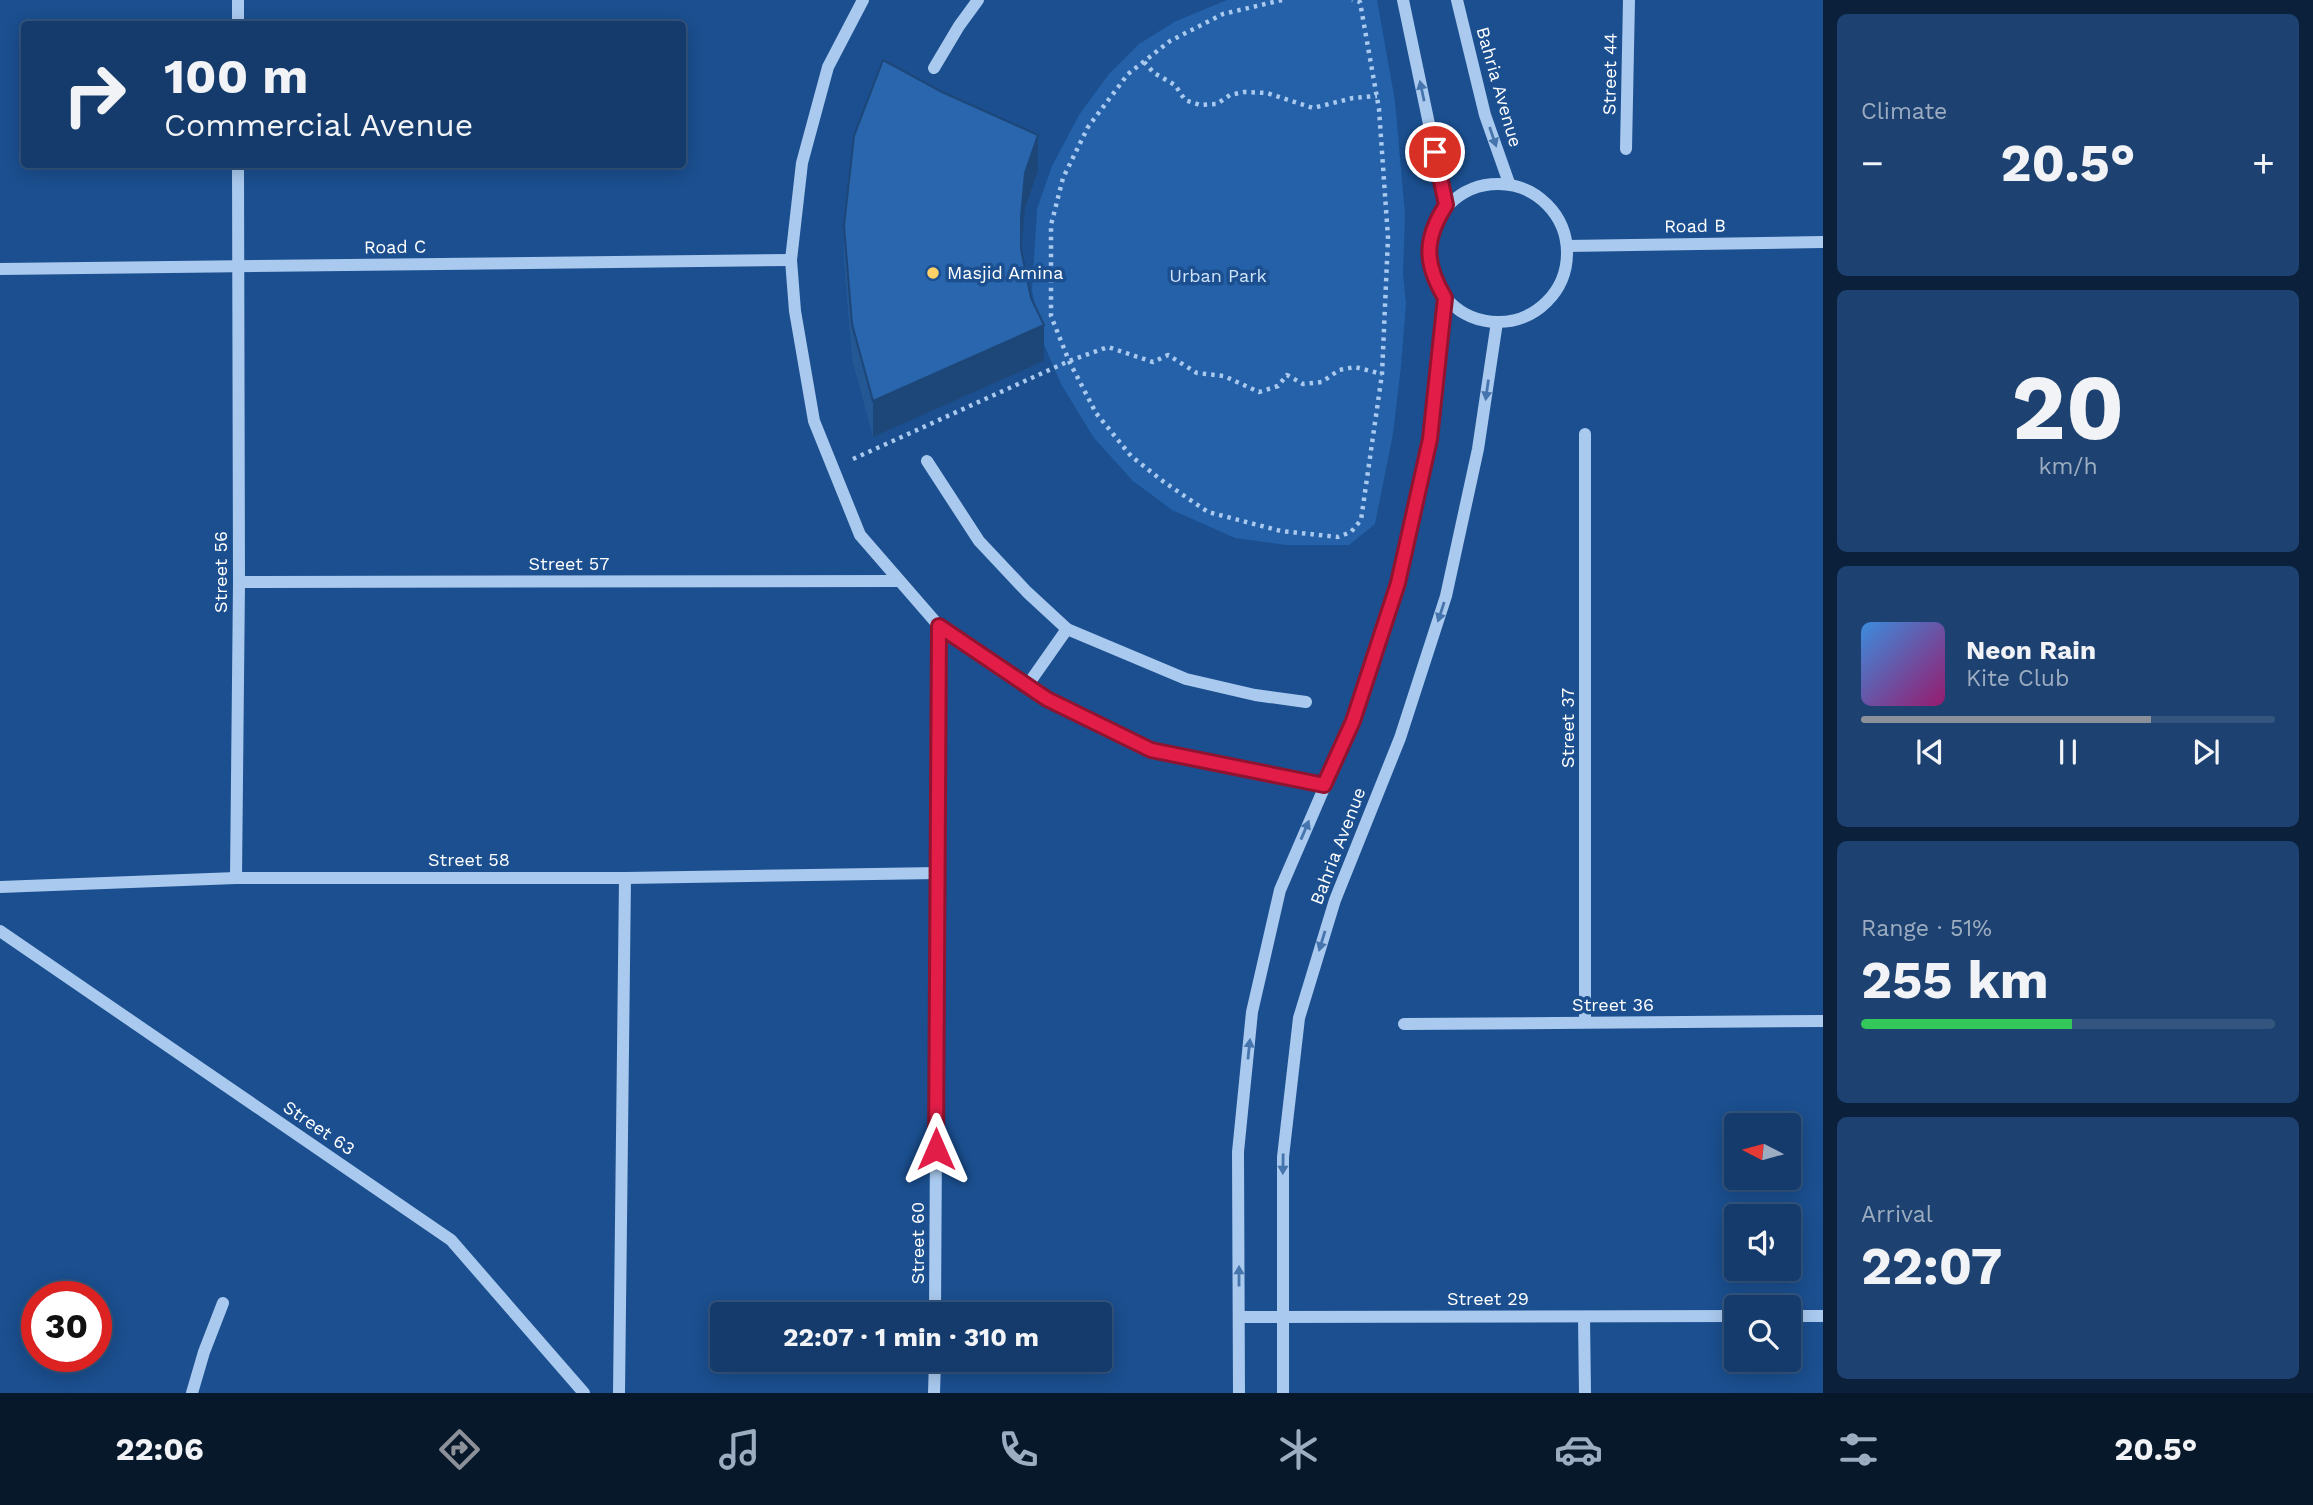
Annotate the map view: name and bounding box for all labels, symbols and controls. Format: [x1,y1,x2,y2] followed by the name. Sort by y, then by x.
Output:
[1472,24,1527,149] street label: Bahria Avenue
[1598,33,1621,115] street label: Street 44
[164,47,308,105] text: 100 m
[49,49,140,140] icon: right
[1416,80,1427,102] one-way arrow
[1861,98,1947,125] text: Climate
[164,106,473,144] text: Commercial Avenue
[1405,122,1465,182] pin
[1488,127,1499,148] one-way arrow
[1416,133,1454,171] icon: arrive
[2000,133,2136,194] text: 20.5°
[1861,141,1884,185] text: −
[2252,141,2275,185] text: +
[1664,214,1726,237] street label: Road B
[364,235,426,258] street label: Road C
[947,262,1063,283] place label: Masjid Amina
[925,265,941,281] marker: Masjid Amina
[1169,265,1267,286] park label: Urban Park
[2012,354,2124,461] text: 20
[1481,379,1492,401] one-way arrow
[2038,453,2098,480] text: km/h
[210,531,231,613] street label: Street 56
[529,553,609,574] street label: Street 57
[1435,602,1446,623] one-way arrow
[1966,635,2096,665] text: Neon Rain
[1966,665,2069,692] text: Kite Club
[1557,688,1578,768] street label: Street 37
[1911,733,1949,771] icon: previous
[2049,733,2087,771] icon: pause
[2187,733,2225,771] icon: next
[1305,784,1370,908] street label: Bahria Avenue
[1300,819,1311,840] one-way arrow
[428,849,510,870] street label: Street 58
[1861,915,1992,942] text: Range · 51%
[1316,931,1327,952] one-way arrow
[1861,950,2049,1011] text: 255 km
[1572,994,1654,1015] street label: Street 36
[1244,1038,1255,1060] one-way arrow
[280,1096,359,1159] street label: Street 63
[899,1112,973,1186] position arrow
[1724,1113,1801,1190] north arrow
[1724,1113,1801,1372] map controls
[1277,1154,1289,1176] one-way arrow
[1861,1201,1933,1228] text: Arrival
[907,1202,928,1284] street label: Street 60
[1724,1204,1801,1281] button: sound
[1861,1236,2002,1297] text: 22:07
[1233,1265,1245,1287] one-way arrow
[21,1281,112,1372] speed limit sign: 30
[1447,1288,1529,1309] street label: Street 29
[1724,1295,1801,1372] button: search
[783,1322,1039,1352] text: 22:07 · 1 min · 310 m
[435,1425,484,1474] icon: directions
[715,1425,764,1474] icon: music
[994,1425,1043,1474] icon: phone
[1274,1425,1323,1474] icon: climate
[1554,1425,1603,1474] icon: car
[1834,1425,1883,1474] icon: filters
[115,1430,204,1468] text: 22:06
[2114,1430,2197,1468] text: 20.5°

